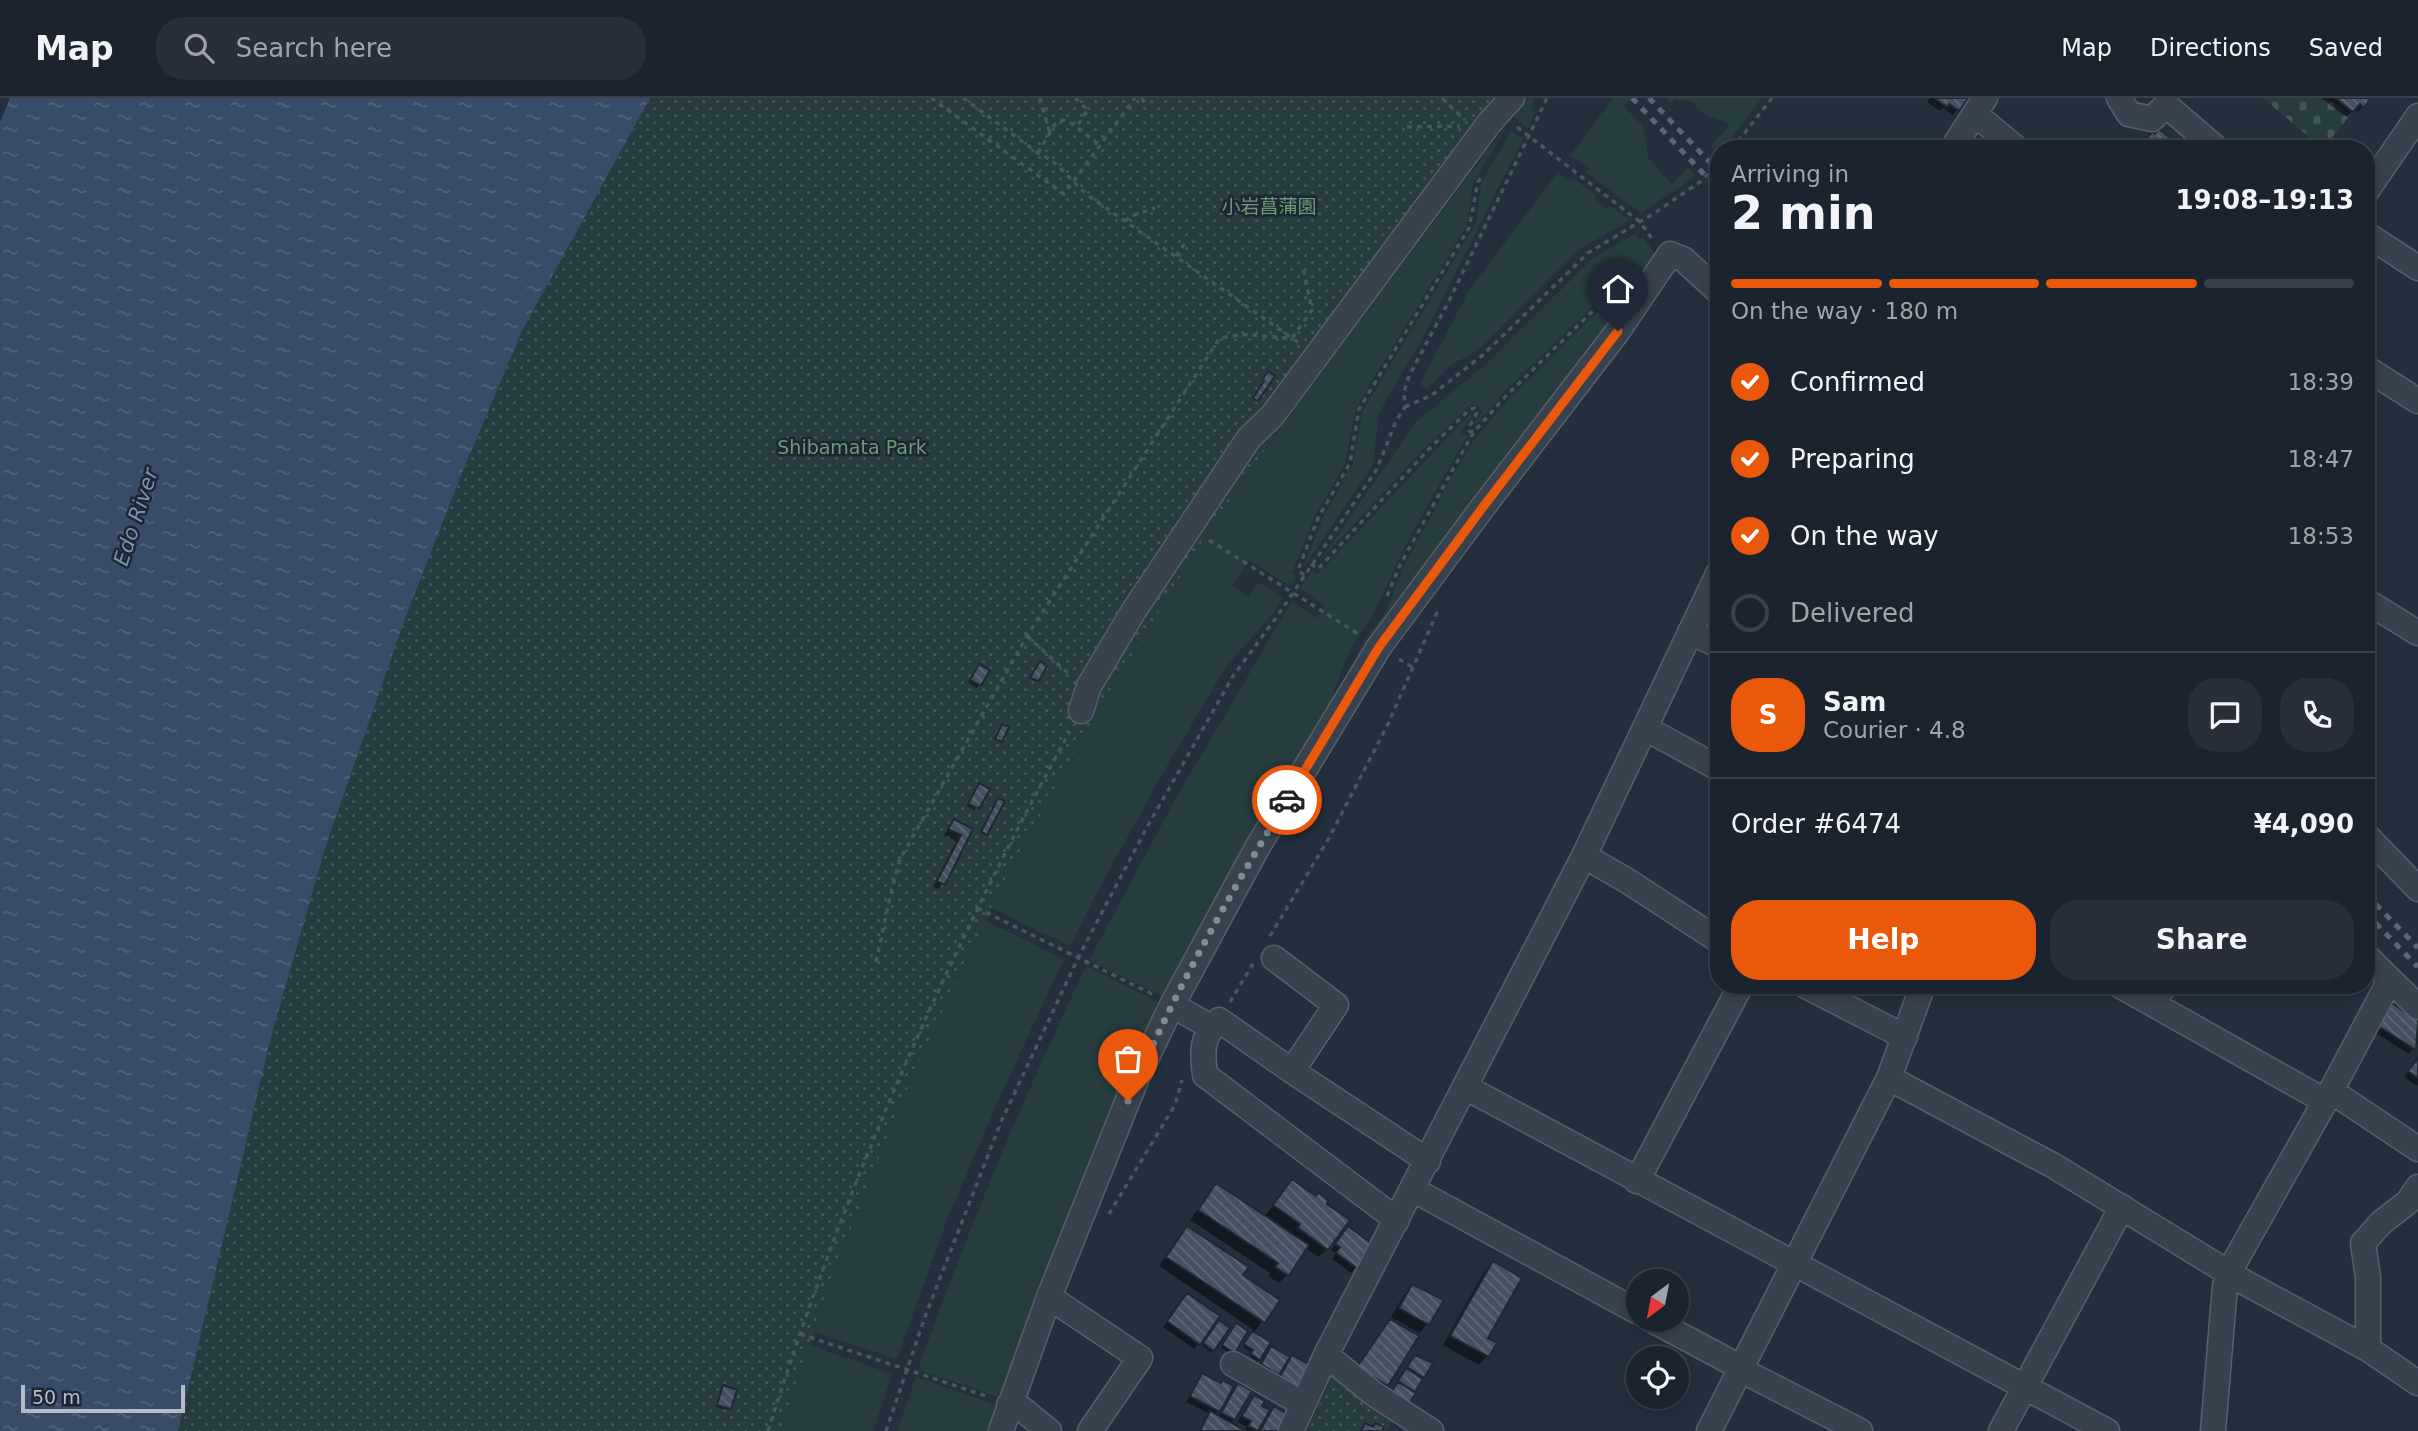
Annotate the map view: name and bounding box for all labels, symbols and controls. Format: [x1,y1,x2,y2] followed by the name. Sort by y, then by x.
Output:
[156,17,646,80] search box
[35,29,114,68] text: Map
[180,29,218,67] icon: search
[236,33,392,63] text: Search here
[2061,34,2112,62] text: Map
[2150,34,2271,62] text: Directions
[2309,34,2383,62] text: Saved
[1731,161,1849,187] text: Arriving in
[2175,185,2354,215] text: 19:08–19:13
[1731,186,1875,240] text: 2 min
[1221,195,1317,217] park label: 小岩菖蒲園
[1588,259,1648,331] pin
[1599,270,1637,308] icon: home
[1731,298,1958,324] text: On the way · 180 m
[1731,363,1769,401] icon: check
[1790,367,1925,397] text: Confirmed
[2288,369,2354,395] text: 18:39
[777,436,927,458] park label: Shibamata Park
[1731,440,1769,478] icon: check
[1790,444,1915,474] text: Preparing
[2288,446,2354,472] text: 18:47
[109,464,163,569] water label: Edo River
[1731,517,1769,555] icon: check
[1790,521,1939,551] text: On the way
[2288,523,2354,549] text: 18:53
[1790,598,1914,628] text: Delivered
[2188,678,2262,752] button: chat
[2280,678,2354,752] button: phone
[1823,687,1886,717] text: Sam
[1759,700,1777,730] text: S
[1823,717,1966,743] text: Courier · 4.8
[1252,765,1322,835] courier
[1268,781,1306,819] icon: car
[1731,809,1901,839] text: Order #6474
[2254,809,2354,839] text: ¥4,090
[1731,900,2036,980] button: Help
[2050,900,2354,980] button: Share
[1098,1029,1158,1101] pin
[1109,1040,1147,1078] icon: bag
[1626,1269,1689,1332] north arrow
[1626,1269,1689,1409] map controls
[1626,1346,1689,1409] button: locate
[21,1382,186,1414] scale bar
[32,1386,81,1408] text: 50 m

